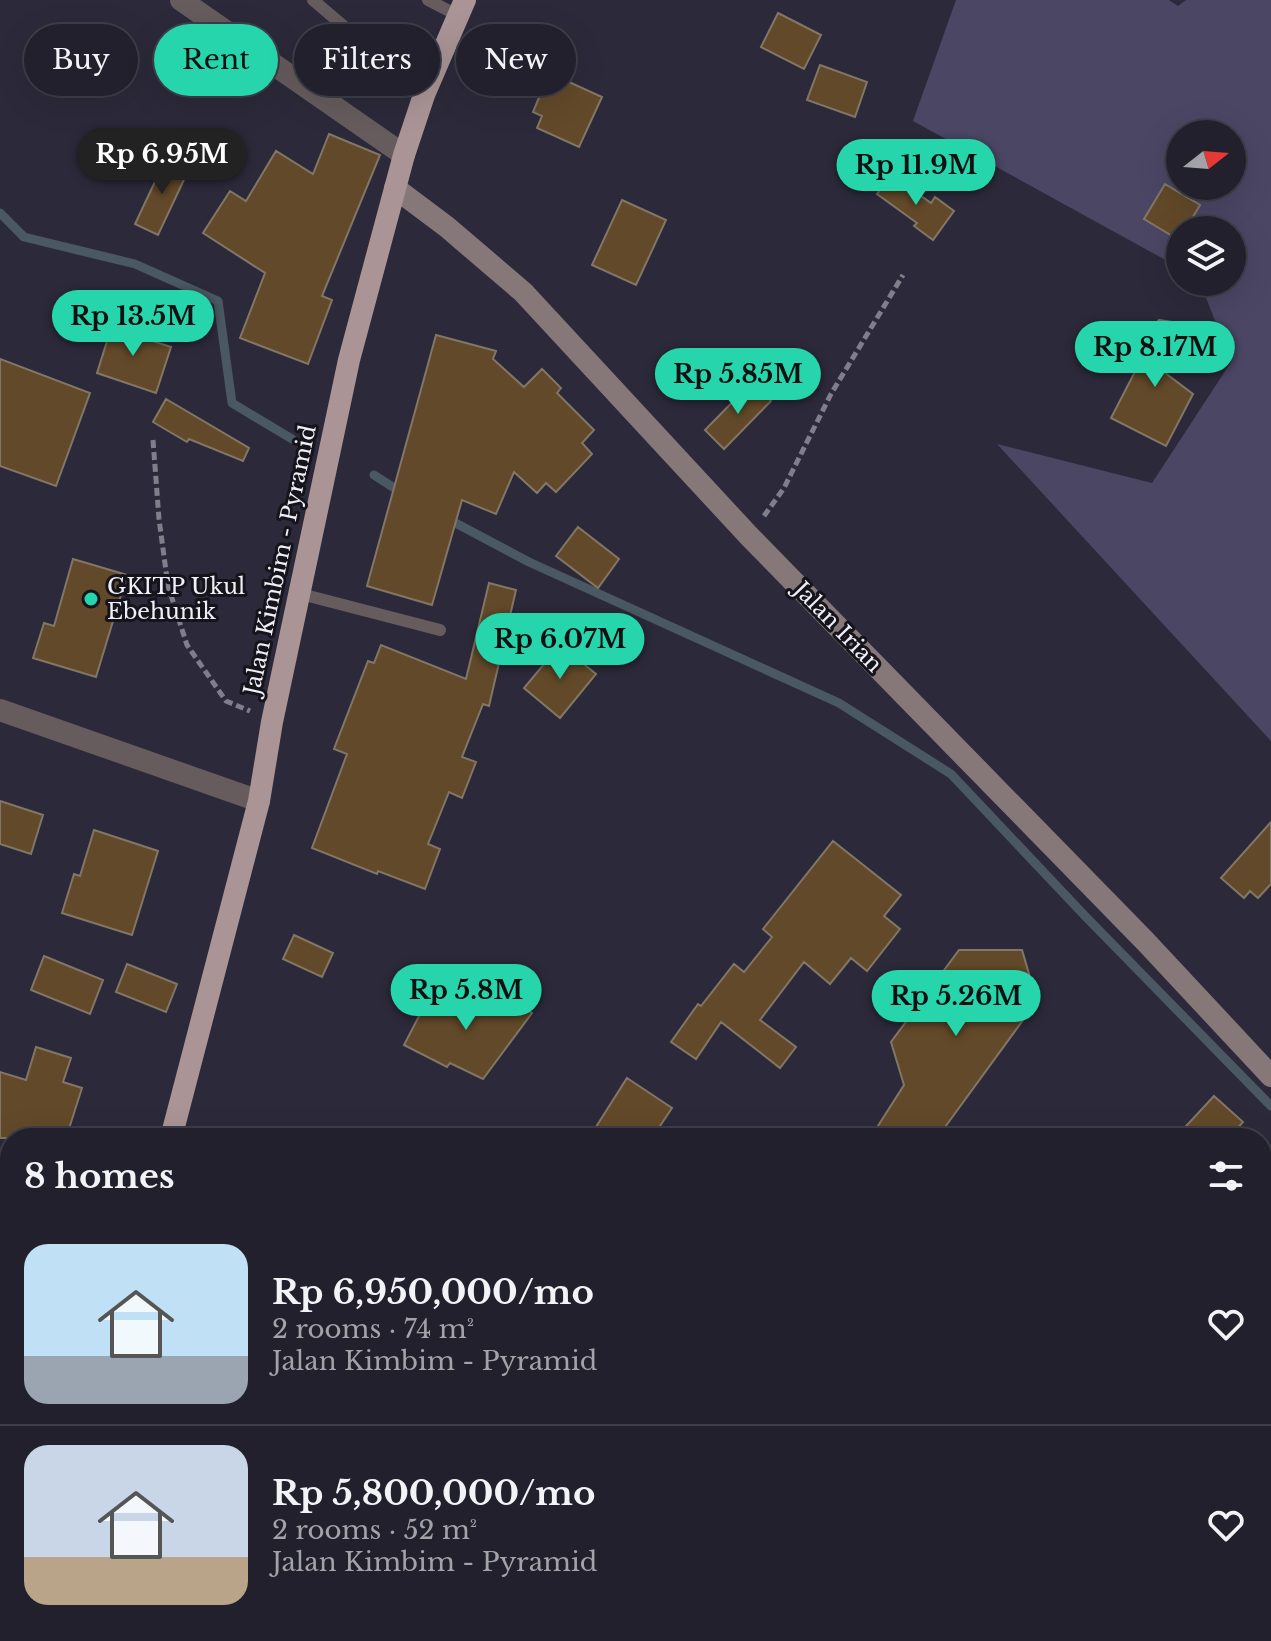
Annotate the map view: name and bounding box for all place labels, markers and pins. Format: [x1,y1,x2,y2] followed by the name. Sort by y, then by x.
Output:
[79,128,245,196] pin: Rp 6.95M
[833,139,999,207] pin: Rp 11.9M
[50,290,216,358] pin: Rp 13.5M
[1072,321,1238,389] pin: Rp 8.17M
[655,348,821,416] pin: Rp 5.85M
[107,573,245,625] place label: GKITP Ukul Ebehunik
[82,590,100,608] marker: GKITP Ukul Ebehunik
[477,613,643,681] pin: Rp 6.07M
[392,964,540,1032] pin: Rp 5.8M
[873,970,1039,1038] pin: Rp 5.26M

